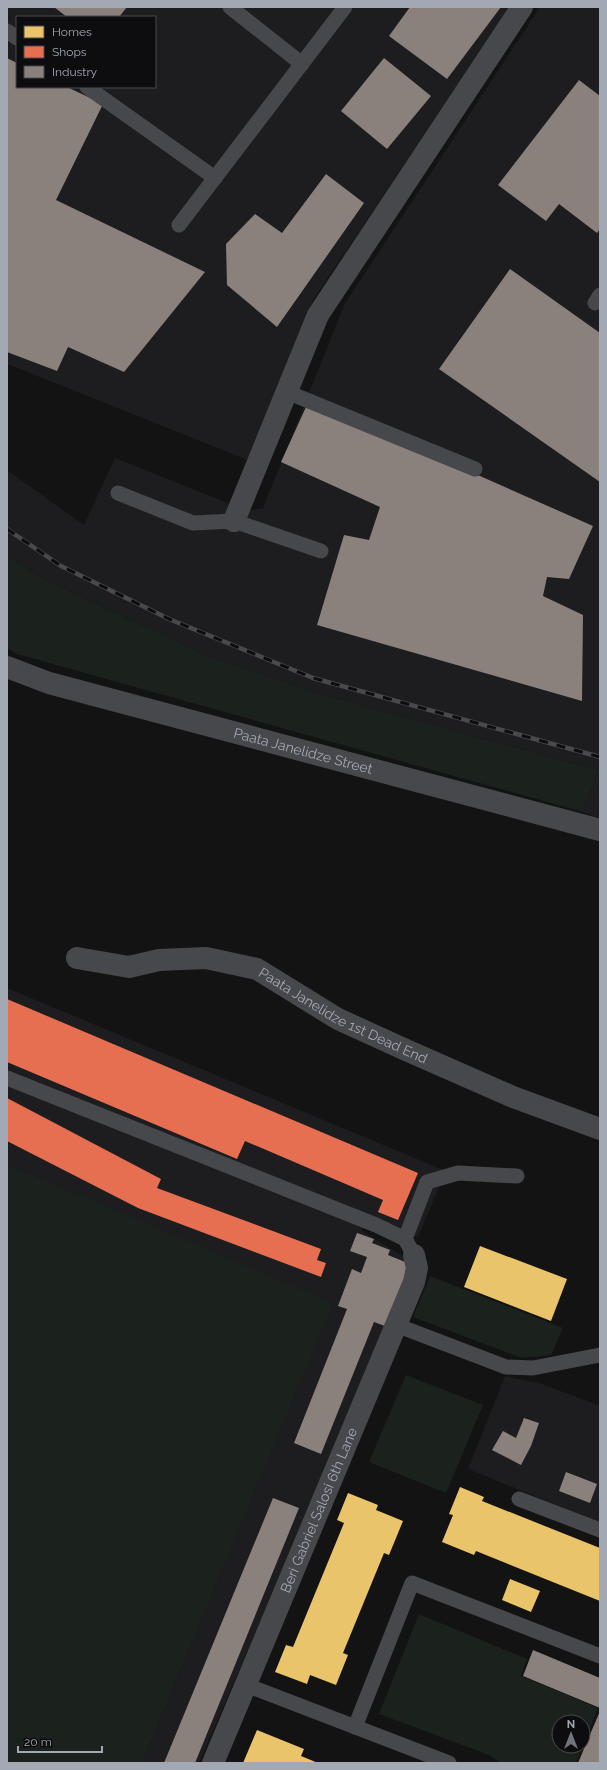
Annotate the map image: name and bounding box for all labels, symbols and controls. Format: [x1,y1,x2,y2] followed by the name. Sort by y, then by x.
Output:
[16,16,156,88] legend
[52,25,92,39] text: Homes
[52,45,87,59] text: Shops
[52,65,98,79] text: Industry
[232,725,375,777] street label: Paata Janelidze Street
[256,964,430,1066] street label: Paata Janelidze 1st Dead End
[277,1425,360,1595] street label: Beri Gabriel Salosi 6th Lane
[551,1714,591,1754] north arrow
[567,1718,575,1731] text: N
[18,1728,102,1754] scale bar
[24,1735,52,1749] text: 20 m

